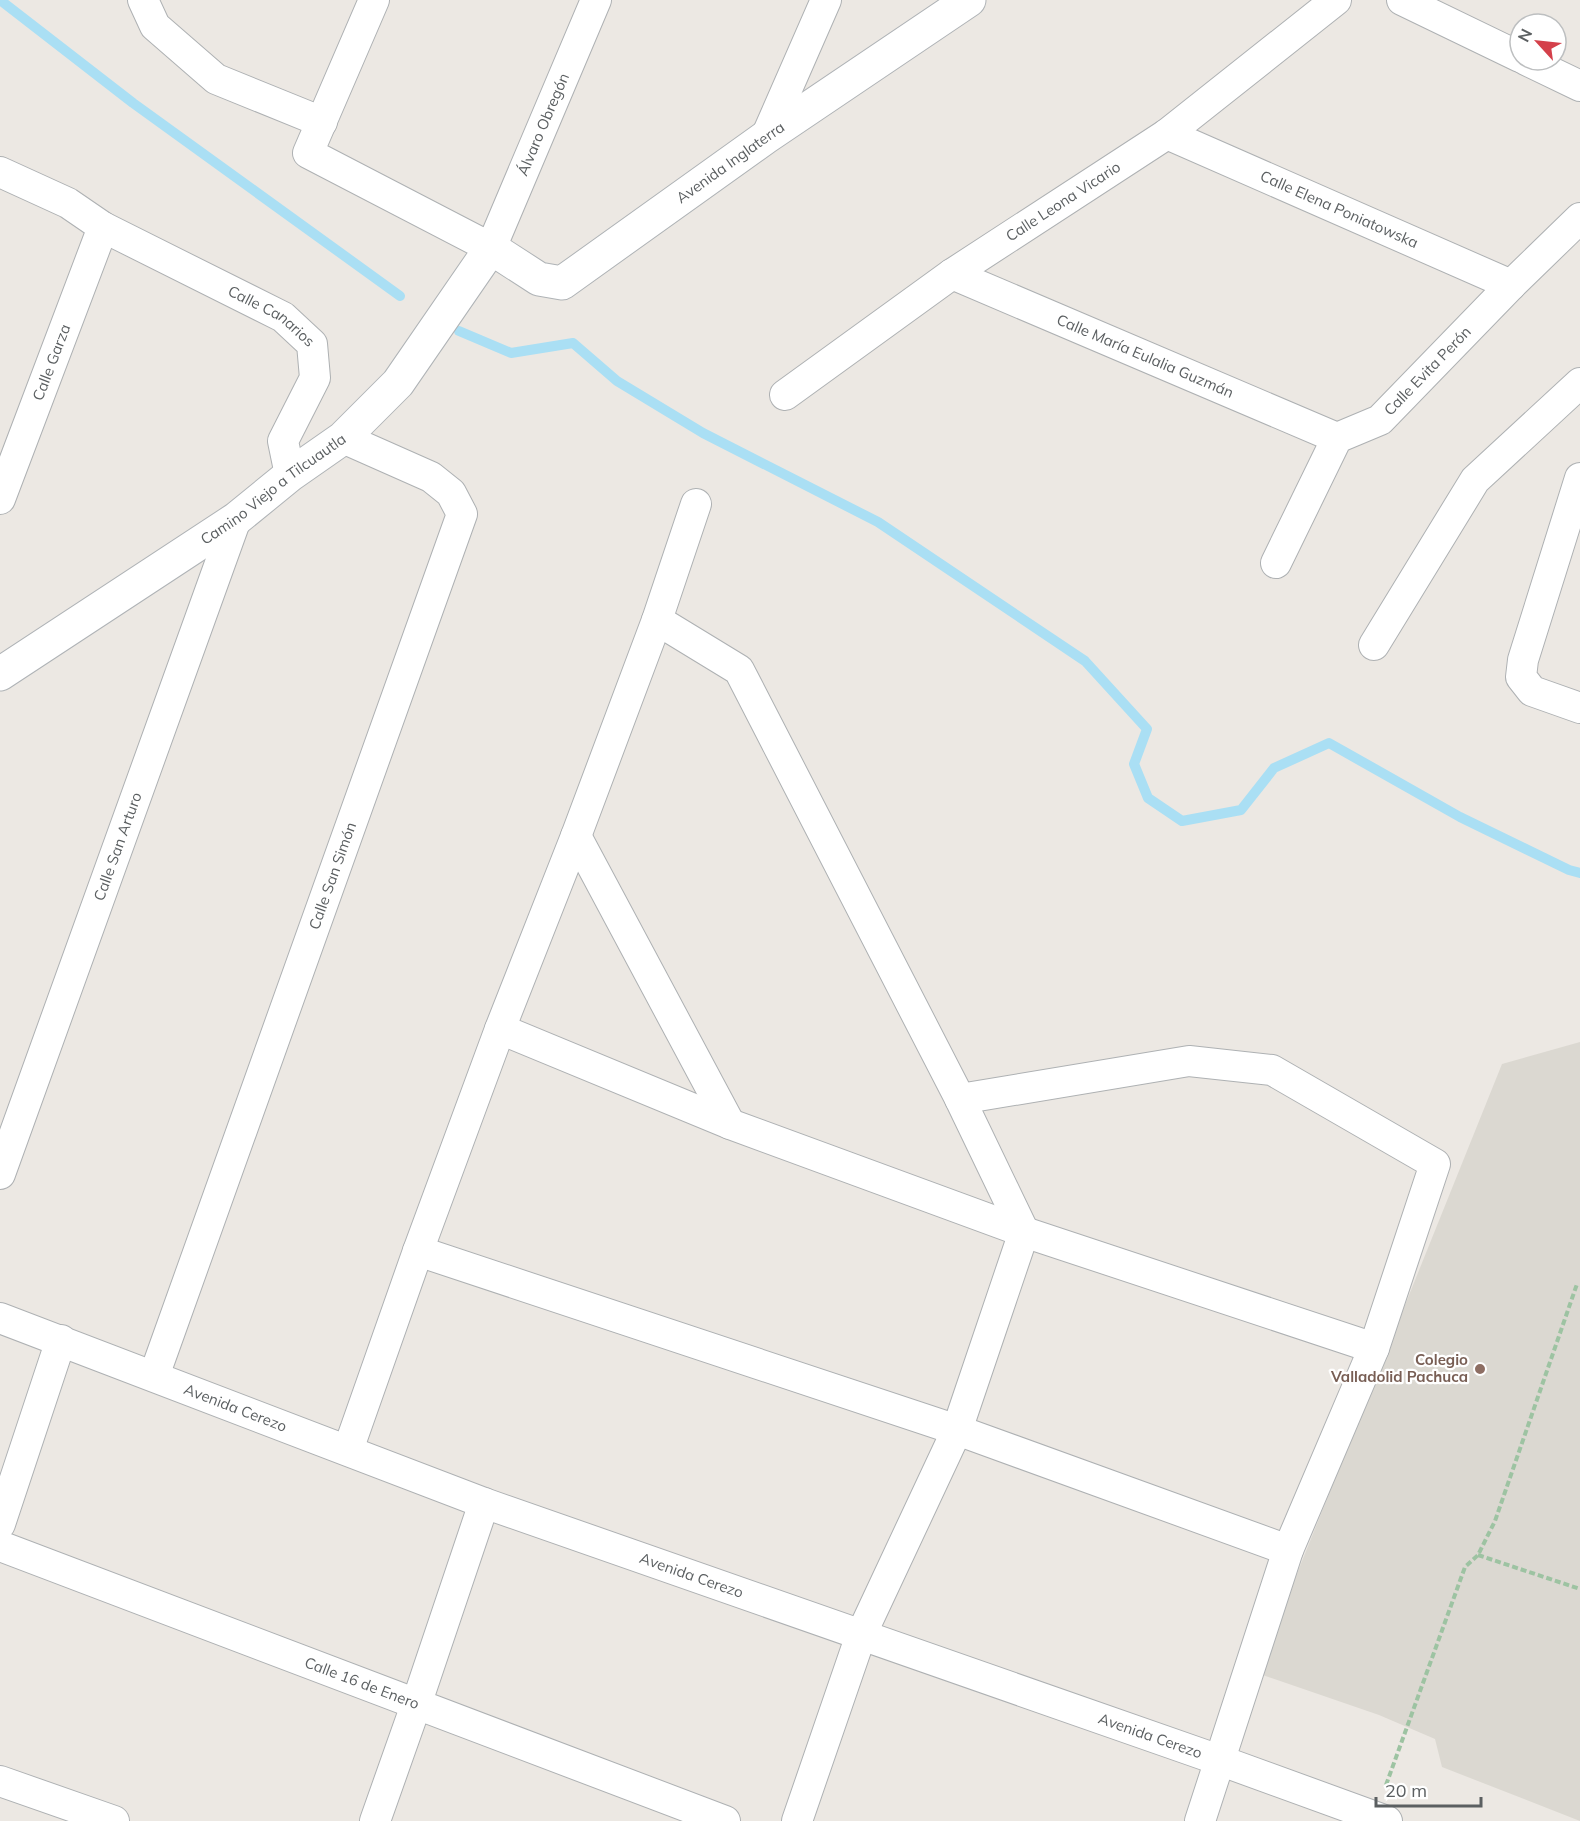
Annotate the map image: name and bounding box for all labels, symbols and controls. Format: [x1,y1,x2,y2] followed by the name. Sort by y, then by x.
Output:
[1508,12,1568,72] north arrow
[1513,25,1536,45] text: N
[513,70,573,179] street label: Álvaro Obregón
[672,117,788,207] street label: Avenida Inglaterra
[1002,157,1124,245] street label: Calle Leona Vicario
[1257,166,1421,252] street label: Calle Elena Poniatowska
[225,281,319,351] street label: Calle Canarios
[1054,310,1237,402] street label: Calle María Eulalia Guzmán
[28,321,74,403] street label: Calle Garza
[1380,322,1475,419] street label: Calle Evita Perón
[197,429,349,549] street label: Camino Viejo a Tilcuautla
[89,790,146,903] street label: Calle San Arturo
[304,819,360,932] street label: Calle San Simón
[1330,1350,1468,1386] place label: Colegio Valladolid Pachuca
[1473,1362,1487,1376] marker: Colegio Valladolid Pachuca
[181,1379,290,1436] street label: Avenida Cerezo
[637,1548,746,1602] street label: Avenida Cerezo
[302,1652,422,1713] street label: Calle 16 de Enero
[1096,1709,1205,1762] street label: Avenida Cerezo
[1376,1770,1481,1808] scale bar
[1385,1779,1427,1802] text: 20 m

